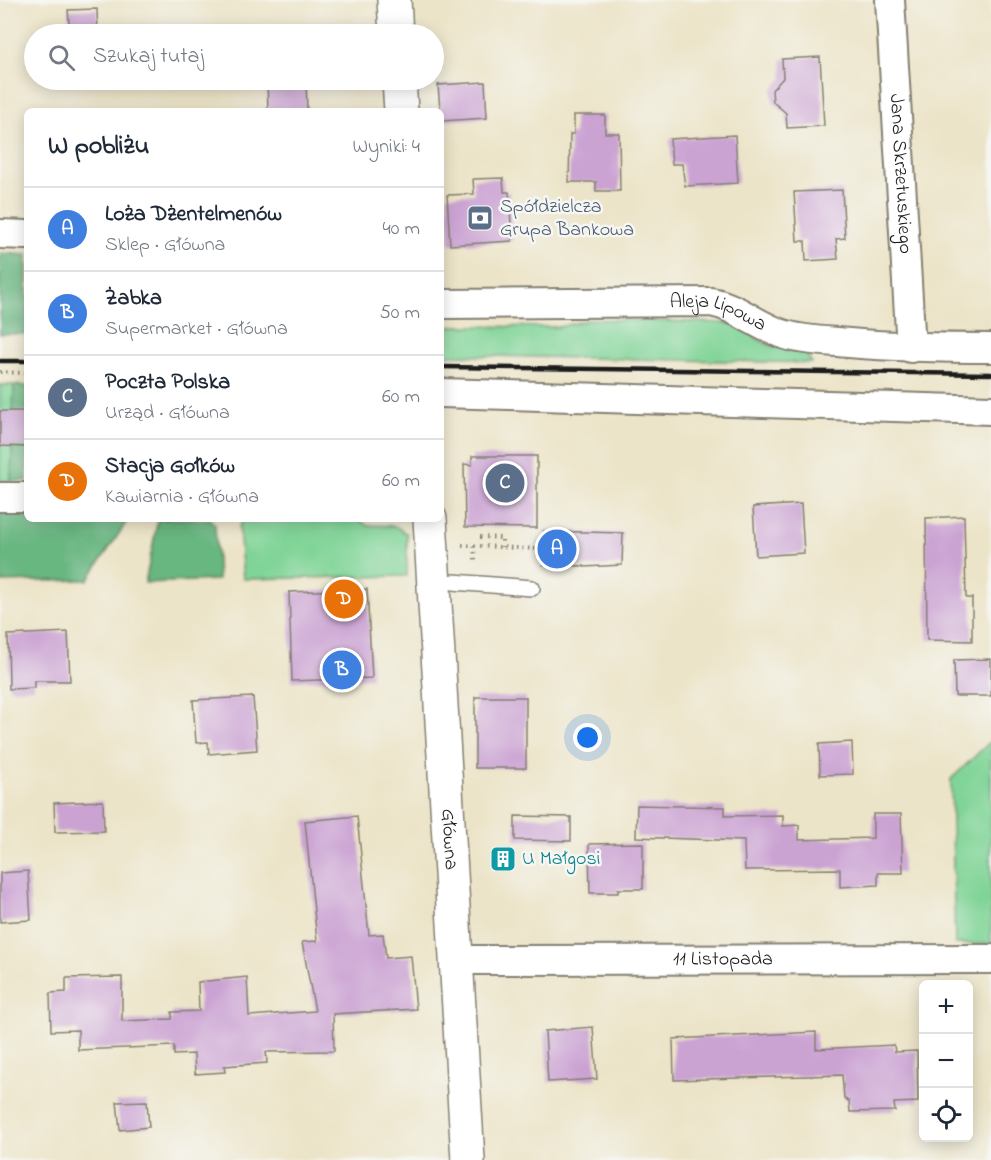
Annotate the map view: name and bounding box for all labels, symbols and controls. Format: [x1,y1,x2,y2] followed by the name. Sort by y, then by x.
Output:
[24,24,444,90] search box
[45,41,78,74] icon: search
[93,41,204,73] text: Szukaj tutaj
[881,93,920,255] street label: Jana Skrzetuskiego
[48,128,149,166] text: W pobliżu
[353,133,420,162] text: Wyniki: 4
[500,193,634,245] place label: Spółdzielcza Grupa Bankowa
[105,199,282,231] text: Loża Dżentelmenów
[465,203,495,233] bank icon: Spółdzielcza Grupa Bankowa
[61,215,74,244] text: A
[383,215,420,244] text: 40 m
[105,231,225,260] text: Sklep · Główna
[105,283,162,315] text: Żabka
[670,287,772,339] street label: Aleja Lipowa
[61,299,74,328] text: B
[379,299,420,328] text: 50 m
[105,315,288,344] text: Supermarket · Główna
[105,367,230,399] text: Poczta Polska
[62,383,73,412] text: C
[382,383,420,412] text: 60 m
[105,399,230,428] text: Urząd · Główna
[105,451,235,483] text: Stacja Gołków
[486,460,524,506] pin: C
[60,467,75,496] text: D
[382,467,420,496] text: 60 m
[105,483,259,512] text: Kawiarnia · Główna
[538,526,576,572] pin: A
[324,576,364,622] pin: D
[322,648,362,692] pin: B
[573,723,602,752] your location
[433,808,465,871] street label: Główna
[488,844,518,874] building icon: U Małgosi
[522,845,600,875] place label: U Małgosi
[673,945,773,974] street label: 11 Listopada
[919,980,973,1142] map controls
[919,980,973,1034] button: +
[919,1034,973,1088] button: −
[919,1088,973,1142] button: locate

